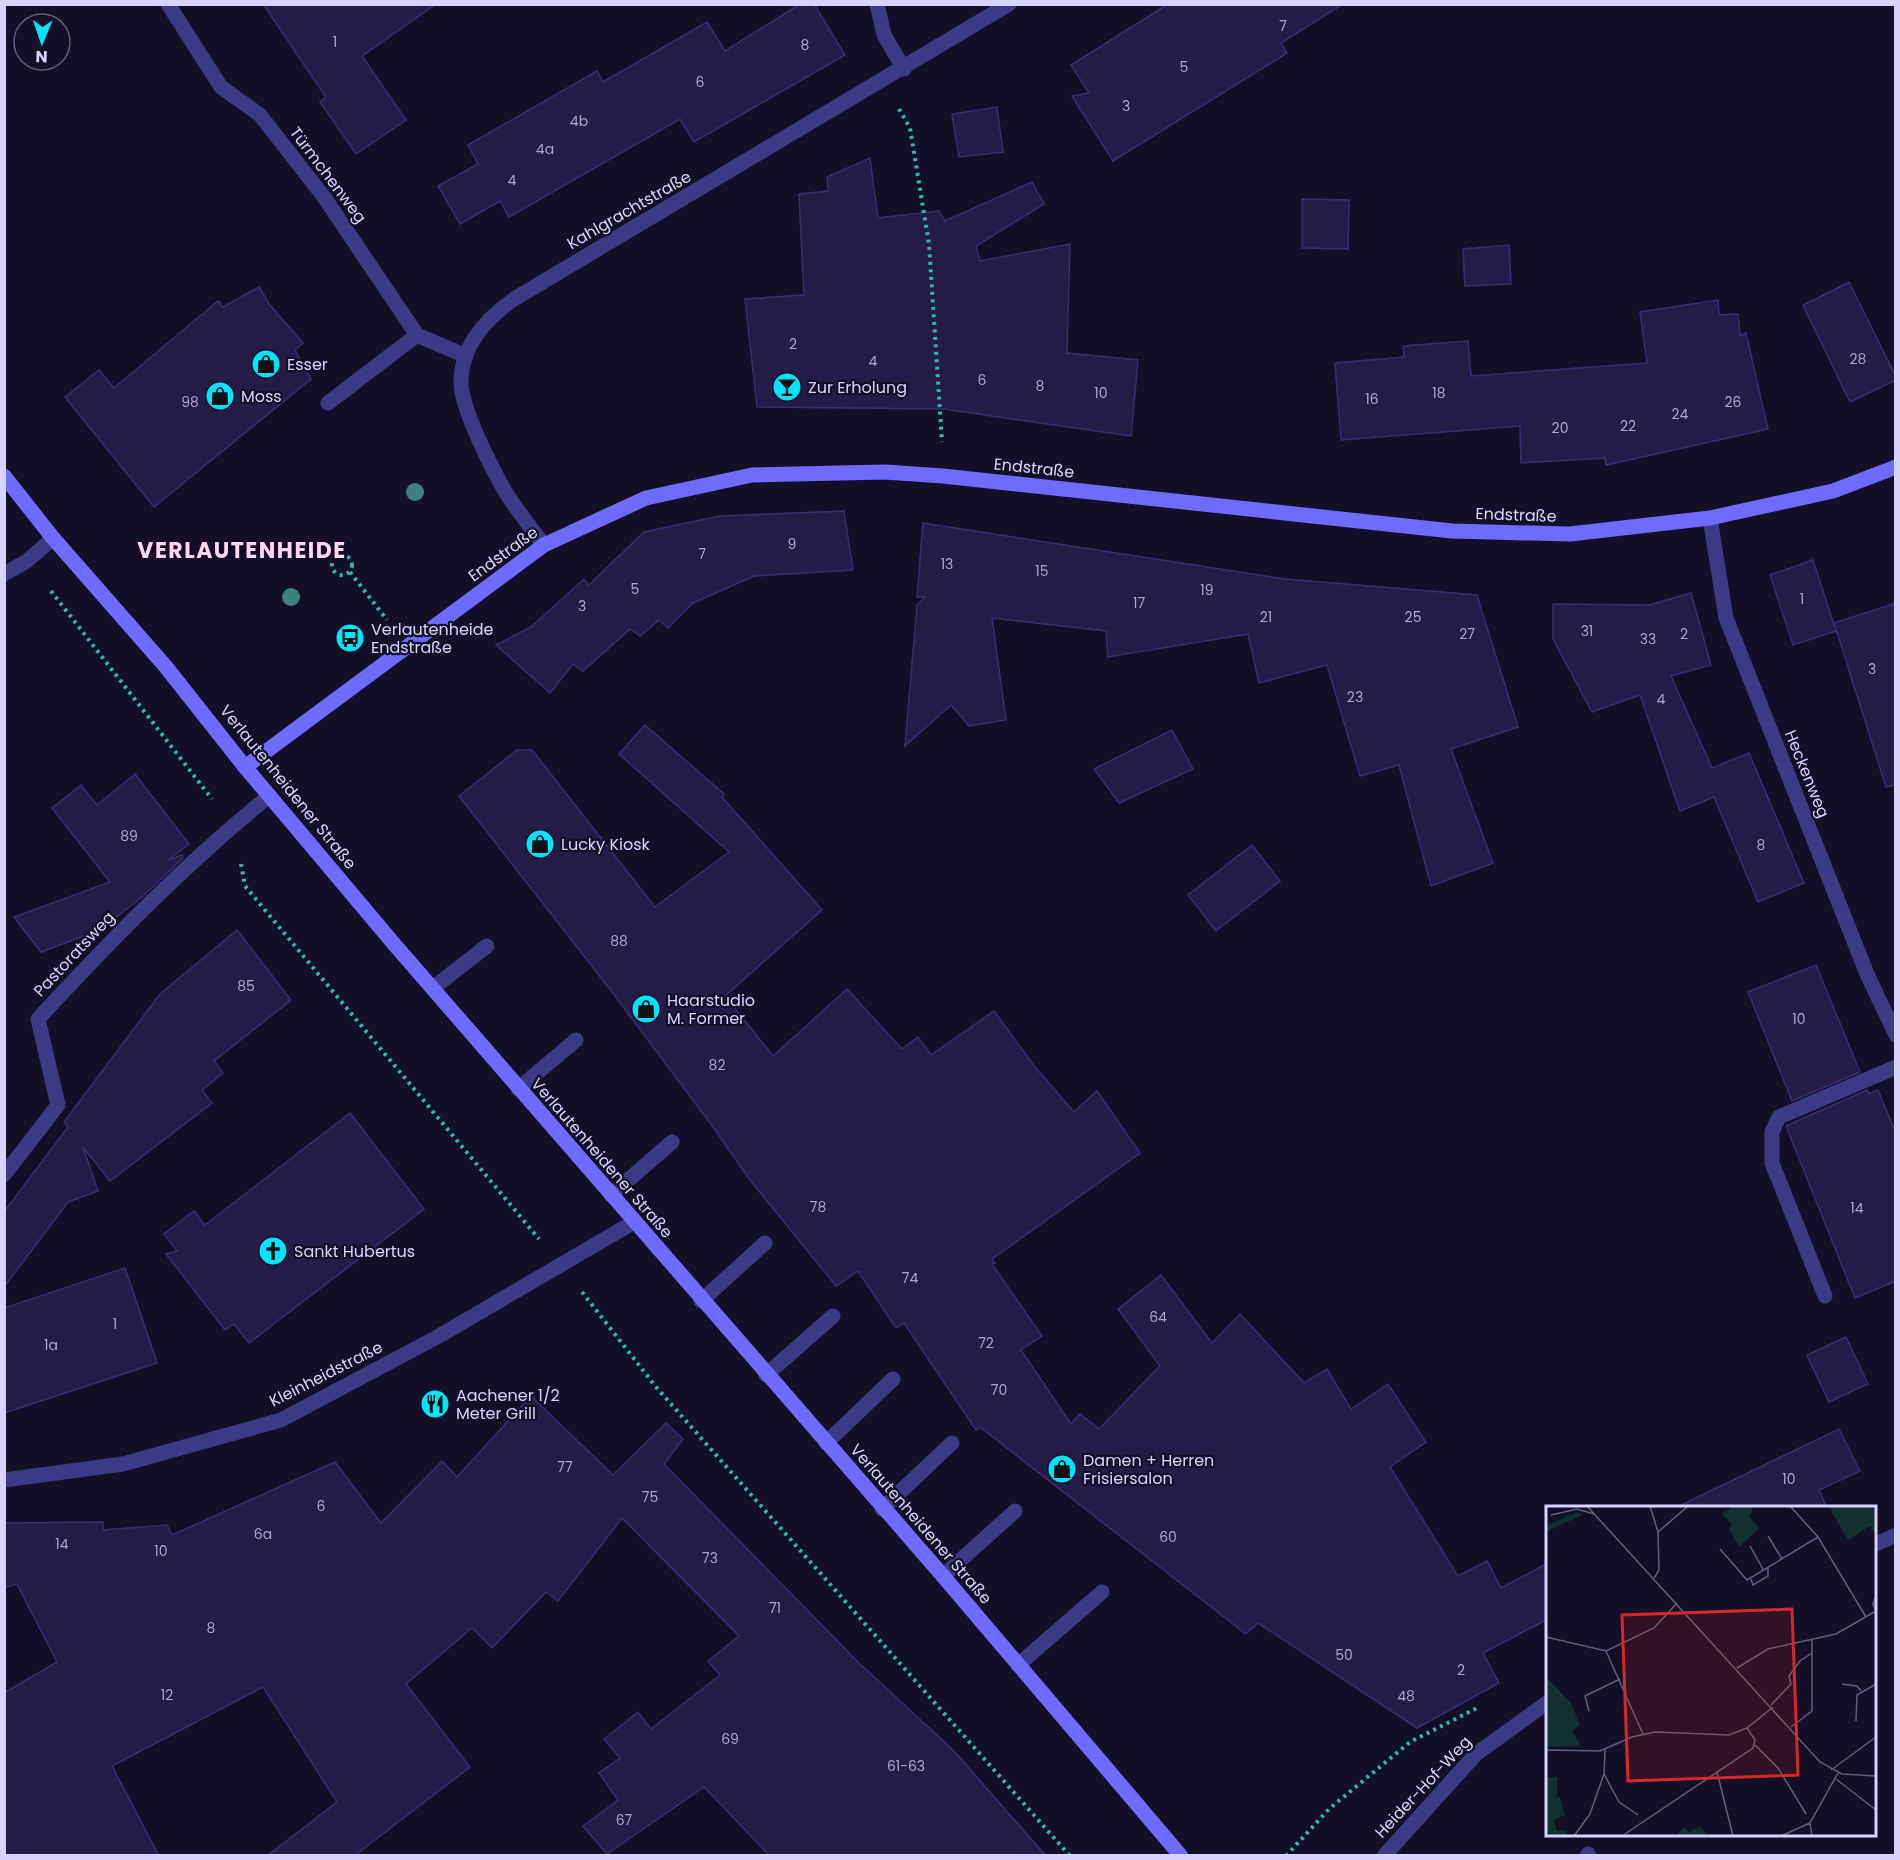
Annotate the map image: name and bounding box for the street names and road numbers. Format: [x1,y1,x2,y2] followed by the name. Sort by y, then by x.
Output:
[284,122,372,228] street label: Türmchenweg
[563,165,695,255] street label: Kahlgrachtstraße
[992,452,1076,484] street label: Endstraße
[1475,502,1557,528] street label: Endstraße
[463,521,543,587] street label: Endstraße
[214,700,362,874] street label: Verlautenheidener Straße
[1779,727,1835,821] street label: Heckenweg
[28,906,120,1002] street label: Pastoratsweg
[526,1073,678,1243] street label: Verlautenheidener Straße
[265,1336,387,1412] street label: Kleinheidstraße
[845,1439,997,1609] street label: Verlautenheidener Straße
[1370,1731,1476,1843] street label: Heider-Hof-Weg

